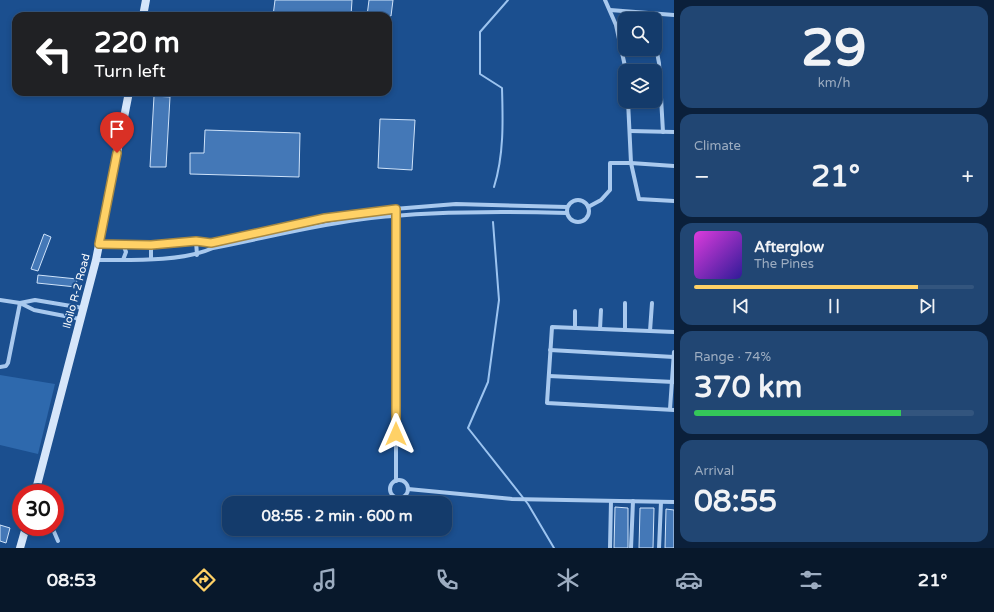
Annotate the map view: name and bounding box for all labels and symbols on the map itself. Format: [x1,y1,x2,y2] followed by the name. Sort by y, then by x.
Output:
[100,112,134,153] pin
[60,252,93,330] street label: Iloilo R-2 Road
[375,413,417,455] position arrow
[12,484,64,536] speed limit sign: 30

